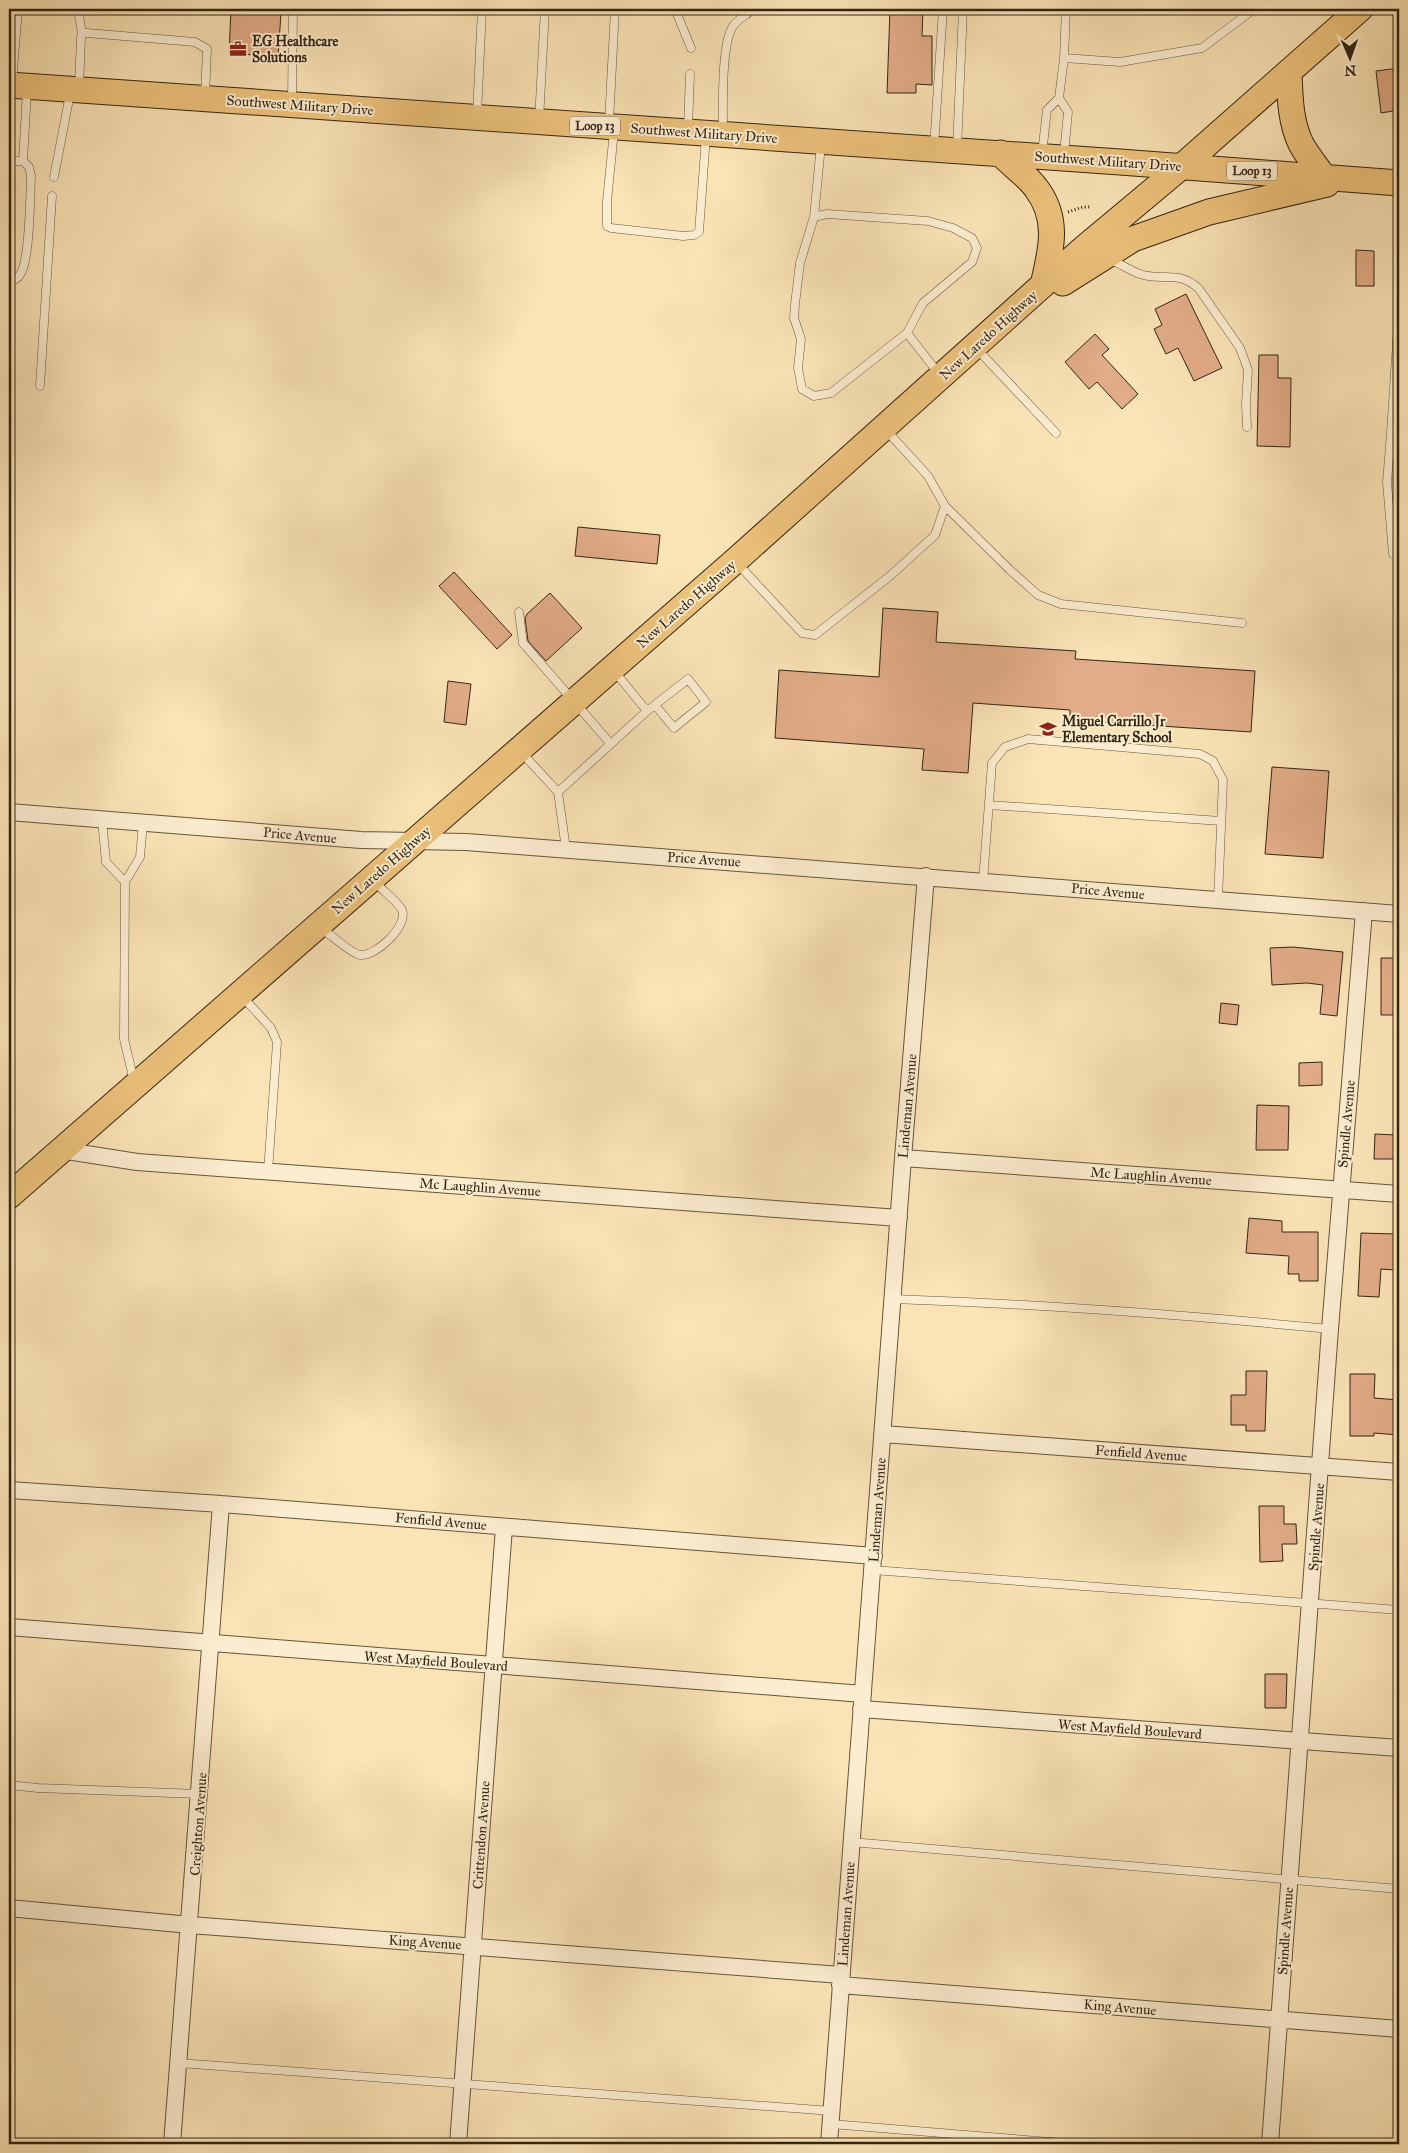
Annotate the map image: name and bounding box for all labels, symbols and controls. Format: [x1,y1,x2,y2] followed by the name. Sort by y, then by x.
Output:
[1326,32,1376,82] north arrow
[252,33,338,66] place label: EG Healthcare Solutions
[228,39,248,59] office icon: EG Healthcare Solutions
[1344,62,1357,79] text: N
[226,92,374,119] street label: Southwest Military Drive
[570,116,620,136] road number: Loop 13
[630,120,778,147] street label: Southwest Military Drive
[1034,148,1182,175] street label: Southwest Military Drive
[1227,162,1277,180] road number: Loop 13
[936,287,1041,384] street label: New Laredo Highway
[633,556,740,652] street label: New Laredo Highway
[1062,713,1173,747] place label: Miguel Carrillo Jr Elementary School
[1038,719,1058,739] school or university icon: Miguel Carrillo Jr Elementary School
[328,822,435,918] street label: New Laredo Highway
[262,824,338,847] street label: Price Avenue
[667,848,742,871] street label: Price Avenue
[1070,880,1146,903] street label: Price Avenue
[894,1053,921,1159] street label: Lindeman Avenue
[1334,1079,1359,1169] street label: Spindle Avenue
[1090,1164,1212,1189] street label: Mc Laughlin Avenue
[419,1175,541,1200] street label: Mc Laughlin Avenue
[1094,1442,1188,1465] street label: Fenfield Avenue
[865,1457,890,1563] street label: Lindeman Avenue
[1305,1482,1328,1572] street label: Spindle Avenue
[394,1509,488,1534] street label: Fenfield Avenue
[363,1648,509,1675] street label: West Mayfield Boulevard
[1057,1716,1203,1743] street label: West Mayfield Boulevard
[186,1772,211,1876] street label: Creighton Avenue
[469,1780,494,1890] street label: Crittendon Avenue
[834,1861,859,1967] street label: Lindeman Avenue
[1274,1886,1297,1976] street label: Spindle Avenue
[388,1931,462,1954] street label: King Avenue
[1083,1996,1157,2019] street label: King Avenue

